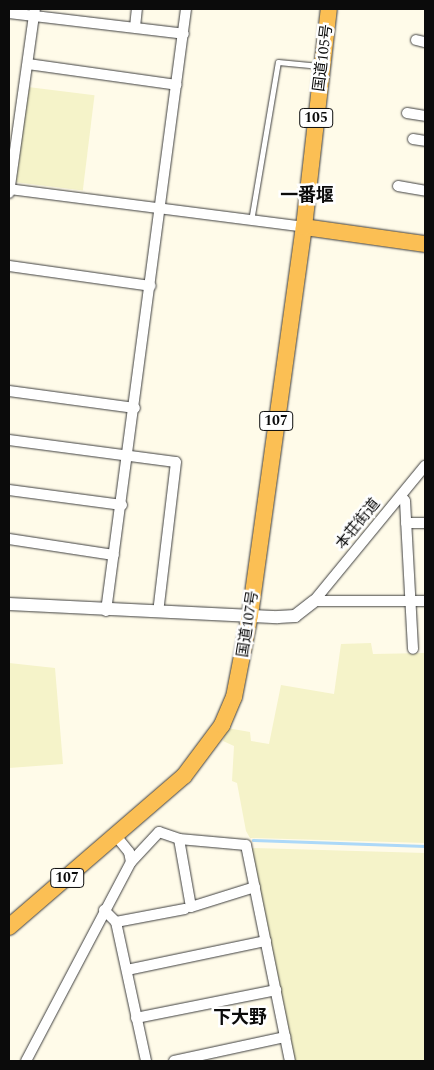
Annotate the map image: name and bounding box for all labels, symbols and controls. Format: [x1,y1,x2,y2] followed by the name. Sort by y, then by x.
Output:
[310,23,336,93] street label: 国道105号
[298,106,334,130] road number: 105
[280,185,334,207] district label: 一番堰
[258,410,294,432] road number: 107
[332,495,384,553] street label: 本荘街道
[234,589,262,659] street label: 国道107号
[50,866,84,890] road number: 107
[213,1007,267,1029] district label: 下大野

